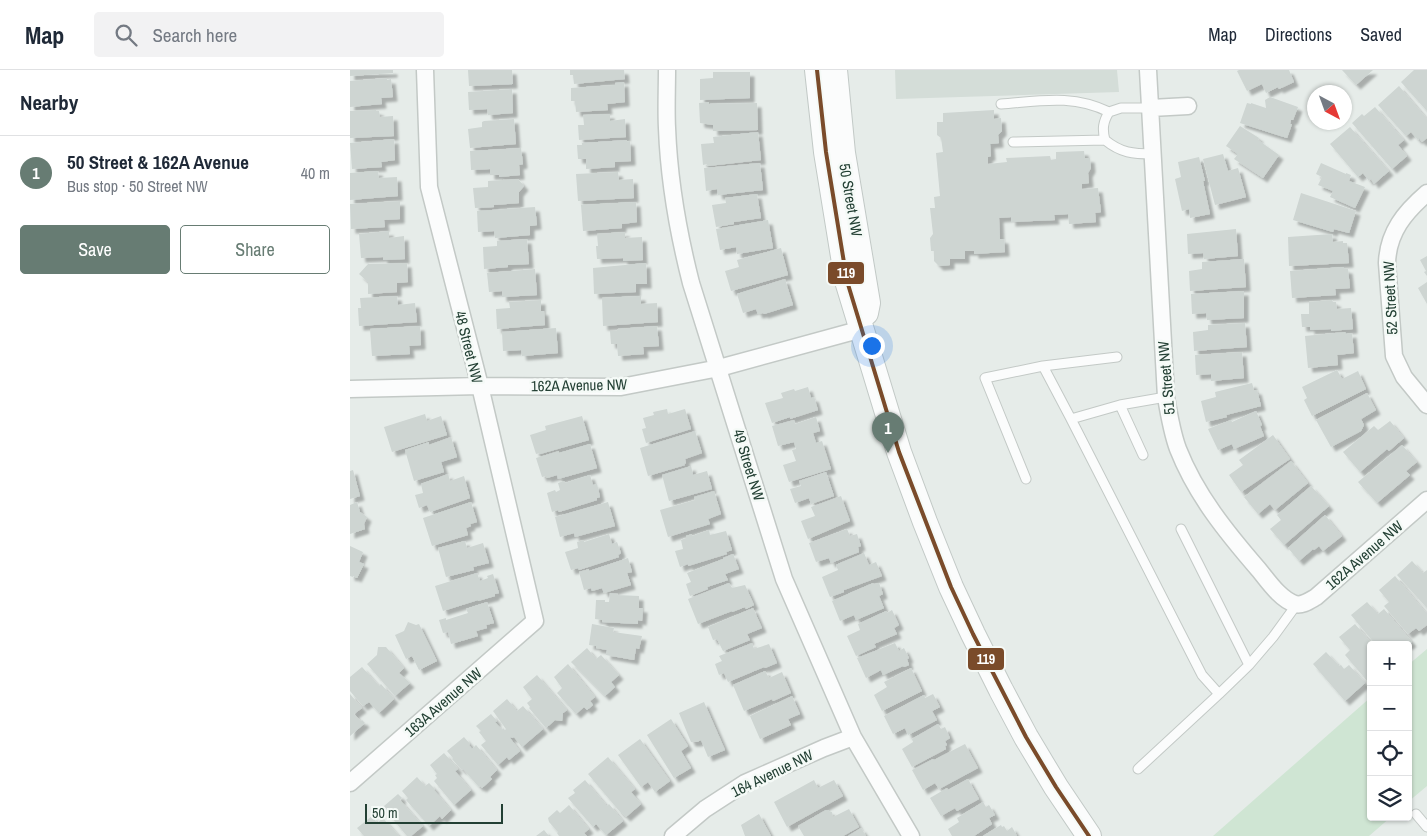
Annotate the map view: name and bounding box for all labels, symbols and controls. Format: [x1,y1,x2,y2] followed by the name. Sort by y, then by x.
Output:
[94,12,444,57] search box
[25,19,64,51] text: Map
[112,21,140,49] icon: search
[152,22,237,48] text: Search here
[1208,22,1237,47] text: Map
[1265,22,1332,47] text: Directions
[1360,22,1402,47] text: Saved
[1307,85,1352,130] north arrow
[20,88,78,117] text: Nearby
[67,149,249,175] text: 50 Street & 162A Avenue
[32,162,40,184] text: 1
[301,162,330,184] text: 40 m
[834,162,868,239] street label: 50 Street NW
[67,175,208,197] text: Bus stop · 50 Street NW
[20,225,170,274] button: Save
[180,225,330,274] button: Share
[1378,260,1402,335] street label: 52 Street NW
[827,261,865,285] line badge: 119
[837,264,855,282] text: 119
[450,309,488,386] street label: 48 Street NW
[859,333,885,359] your location
[1152,340,1180,416] street label: 51 Street NW
[531,374,628,396] street label: 162A Avenue NW
[872,412,904,453] pin: 1
[728,427,770,504] street label: 49 Street NW
[1321,515,1407,594] street label: 162A Avenue NW
[1367,641,1412,821] map controls
[1367,641,1412,686] button: +
[967,647,1005,671] line badge: 119
[977,650,995,668] text: 119
[400,662,486,741] street label: 163A Avenue NW
[1367,686,1412,731] button: −
[1367,731,1412,776] button: locate
[728,744,817,802] street label: 164 Avenue NW
[1367,776,1412,821] button: layers
[365,801,502,824] scale bar
[372,804,398,822] text: 50 m

